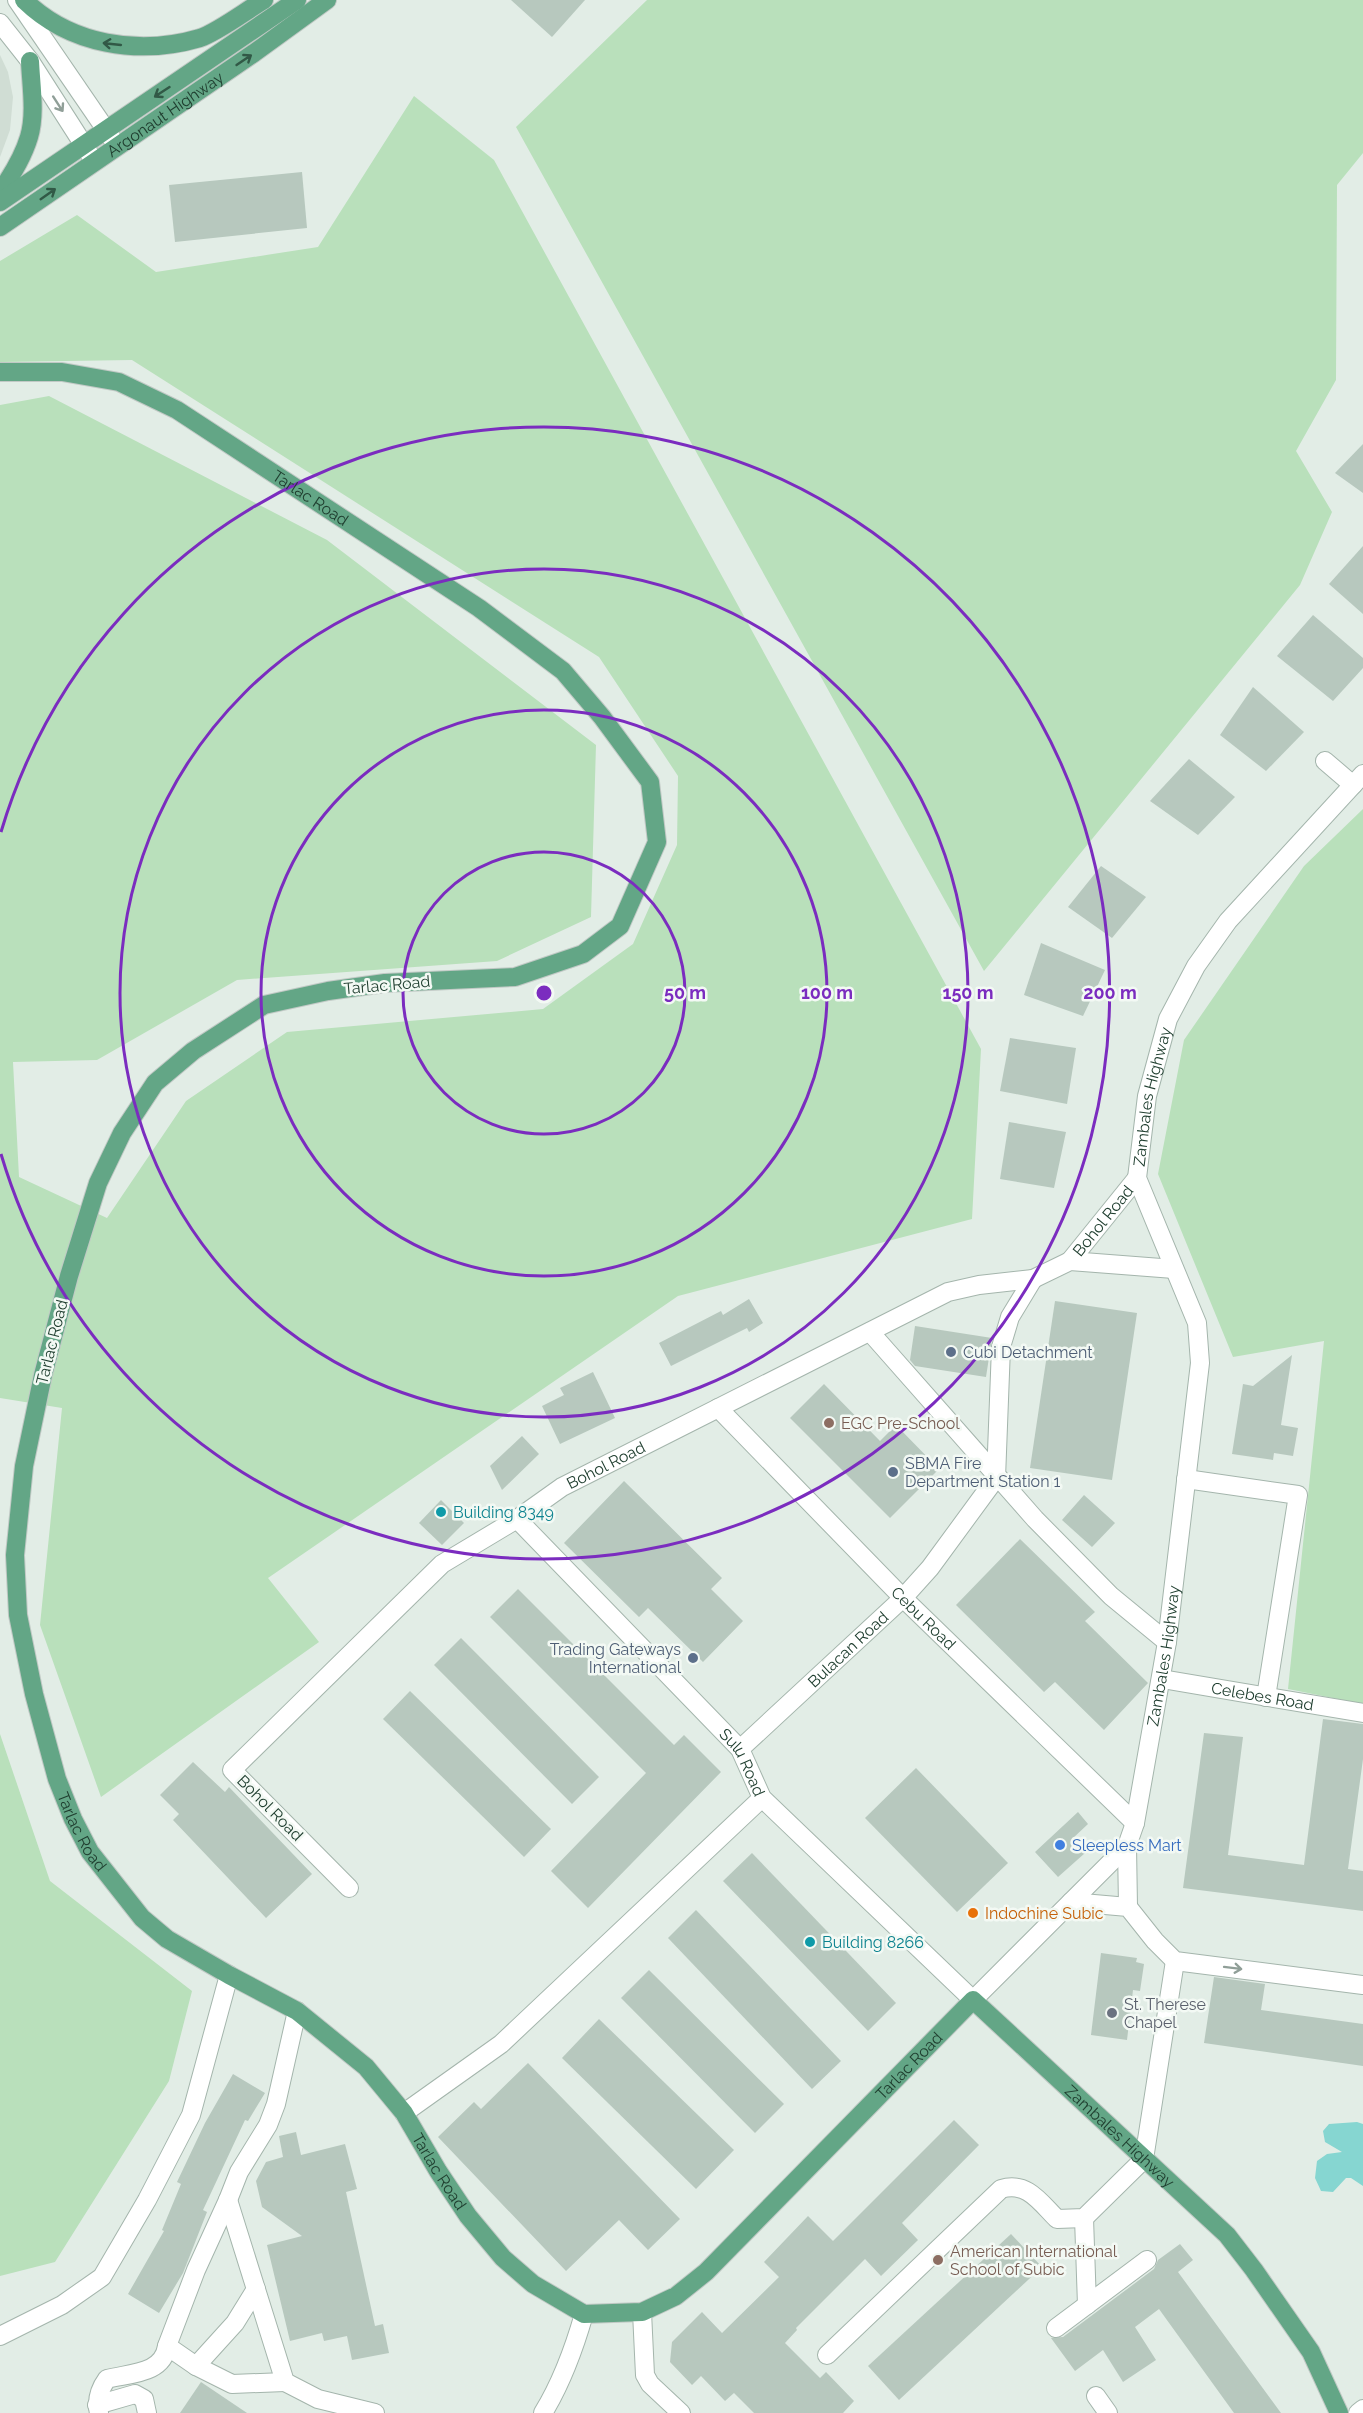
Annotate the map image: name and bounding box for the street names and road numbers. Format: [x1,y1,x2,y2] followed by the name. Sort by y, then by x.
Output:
[103,67,227,161] street label: Argonaut Highway
[269,466,352,529] street label: Tarlac Road
[343,972,431,998] street label: Tarlac Road
[1129,1024,1175,1167] street label: Zambales Highway
[1068,1181,1137,1260] street label: Bohol Road
[32,1298,72,1386] street label: Tarlac Road
[563,1437,648,1493] street label: Bohol Road
[888,1583,960,1654] street label: Cebu Road
[1143,1584,1183,1727] street label: Zambales Highway
[804,1607,892,1691] street label: Bulacan Road
[1210,1678,1315,1714] street label: Celebes Road
[716,1724,769,1799] street label: Sulu Road
[233,1771,307,1845] street label: Bohol Road
[54,1789,111,1875] street label: Tarlac Road
[872,2028,946,2103] street label: Tarlac Road
[1061,2081,1179,2191] street label: Zambales Highway
[408,2130,471,2213] street label: Tarlac Road

